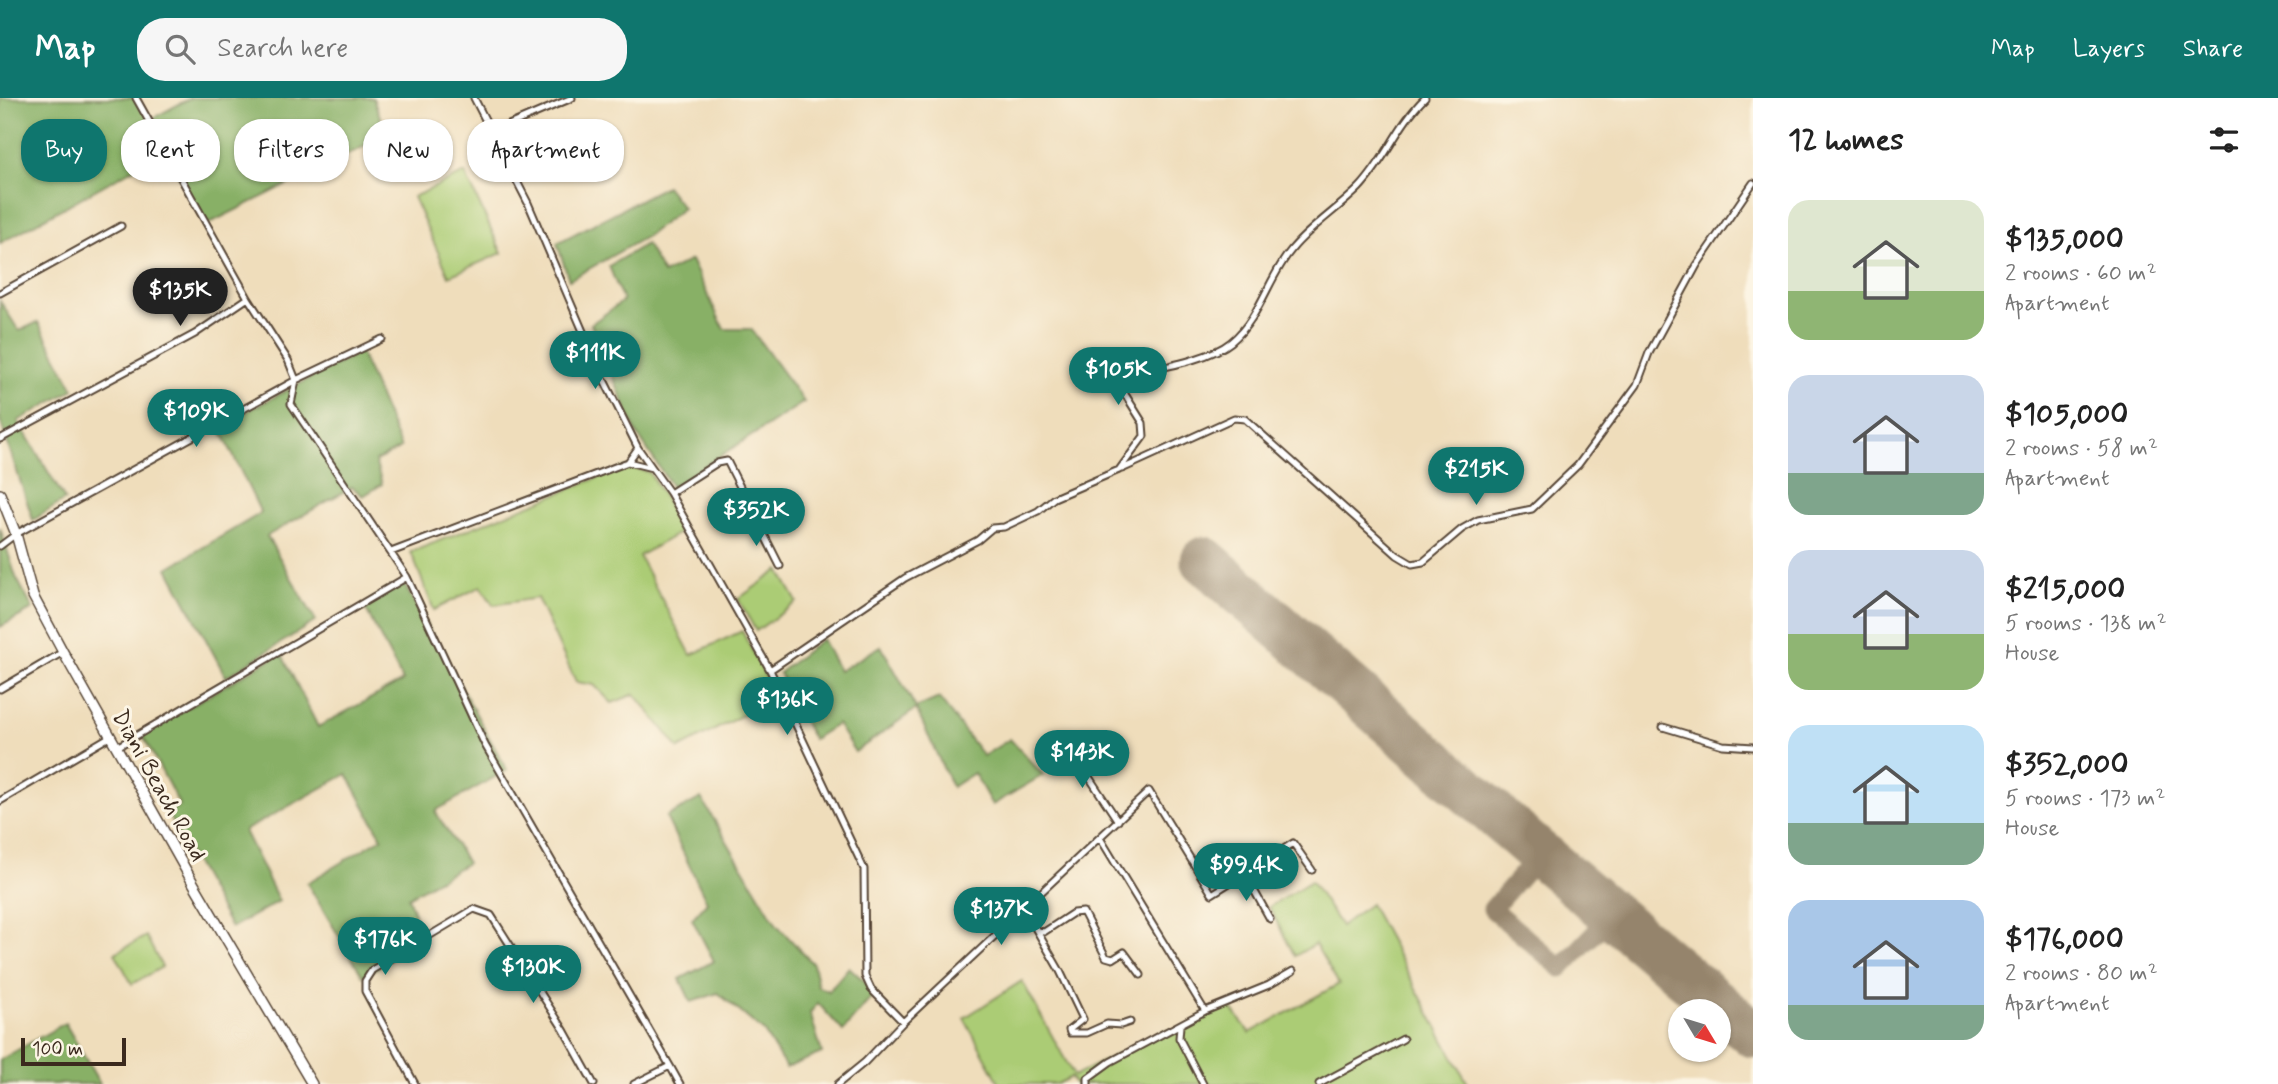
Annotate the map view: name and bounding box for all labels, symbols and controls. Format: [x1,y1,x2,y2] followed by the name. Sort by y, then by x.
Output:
[137,18,627,81] search box
[35,27,95,71] text: Map
[161,30,199,68] icon: search
[217,32,348,66] text: Search here
[1991,34,2035,65] text: Map
[2073,34,2145,65] text: Layers
[2183,34,2243,65] text: Share
[21,119,107,182] chip: Buy
[121,119,220,182] chip: Rent
[234,119,349,182] chip: Filters
[363,119,453,182] chip: New
[467,119,624,182] chip: Apartment
[1788,121,1904,160] text: 12 homes
[2205,121,2243,159] icon: filters
[2005,220,2124,259] text: $135,000
[1844,228,1928,312] icon: home
[2005,259,2157,289] text: 2 rooms · 60 m²
[131,268,229,328] pin: $135K
[149,276,211,306] text: $135K
[2005,289,2110,319] text: Apartment
[546,331,644,391] pin: $111K
[566,339,624,369] text: $111K
[1069,348,1167,407] pin: $105K
[1085,355,1151,385] text: $105K
[147,390,245,449] pin: $109K
[2005,395,2128,434] text: $105,000
[163,397,229,427] text: $109K
[1844,403,1928,487] icon: home
[2005,434,2158,464] text: 2 rooms · 58 m²
[1427,448,1525,507] pin: $215K
[1444,455,1508,485] text: $215K
[2005,464,2110,494] text: Apartment
[707,489,805,548] pin: $352K
[723,496,789,526] text: $352K
[2005,570,2125,609] text: $215,000
[1844,578,1928,662] icon: home
[2005,609,2167,639] text: 5 rooms · 138 m²
[2005,639,2059,669] text: House
[738,678,836,737] pin: $136K
[757,685,817,715] text: $136K
[104,705,212,867] street label: Diani Beach Road
[1033,730,1131,790] pin: $143K
[1050,738,1114,768] text: $143K
[2005,745,2129,784] text: $352,000
[1844,753,1928,837] icon: home
[2005,784,2165,814] text: 5 rooms · 173 m²
[2005,814,2059,844] text: House
[1189,844,1303,903] pin: $99.4K
[1210,851,1282,881] text: $99.4K
[952,888,1050,947] pin: $137K
[970,895,1032,925] text: $137K
[336,918,434,977] pin: $176K
[2005,920,2124,959] text: $176,000
[354,925,416,955] text: $176K
[1844,928,1928,1012] icon: home
[484,946,582,1005] pin: $130K
[501,953,565,983] text: $130K
[2005,959,2158,989] text: 2 rooms · 80 m²
[2005,989,2110,1019] text: Apartment
[1668,999,1731,1062] north arrow
[1668,999,1731,1062] map controls
[21,1035,126,1067] scale bar
[32,1037,83,1062] text: 100 m

